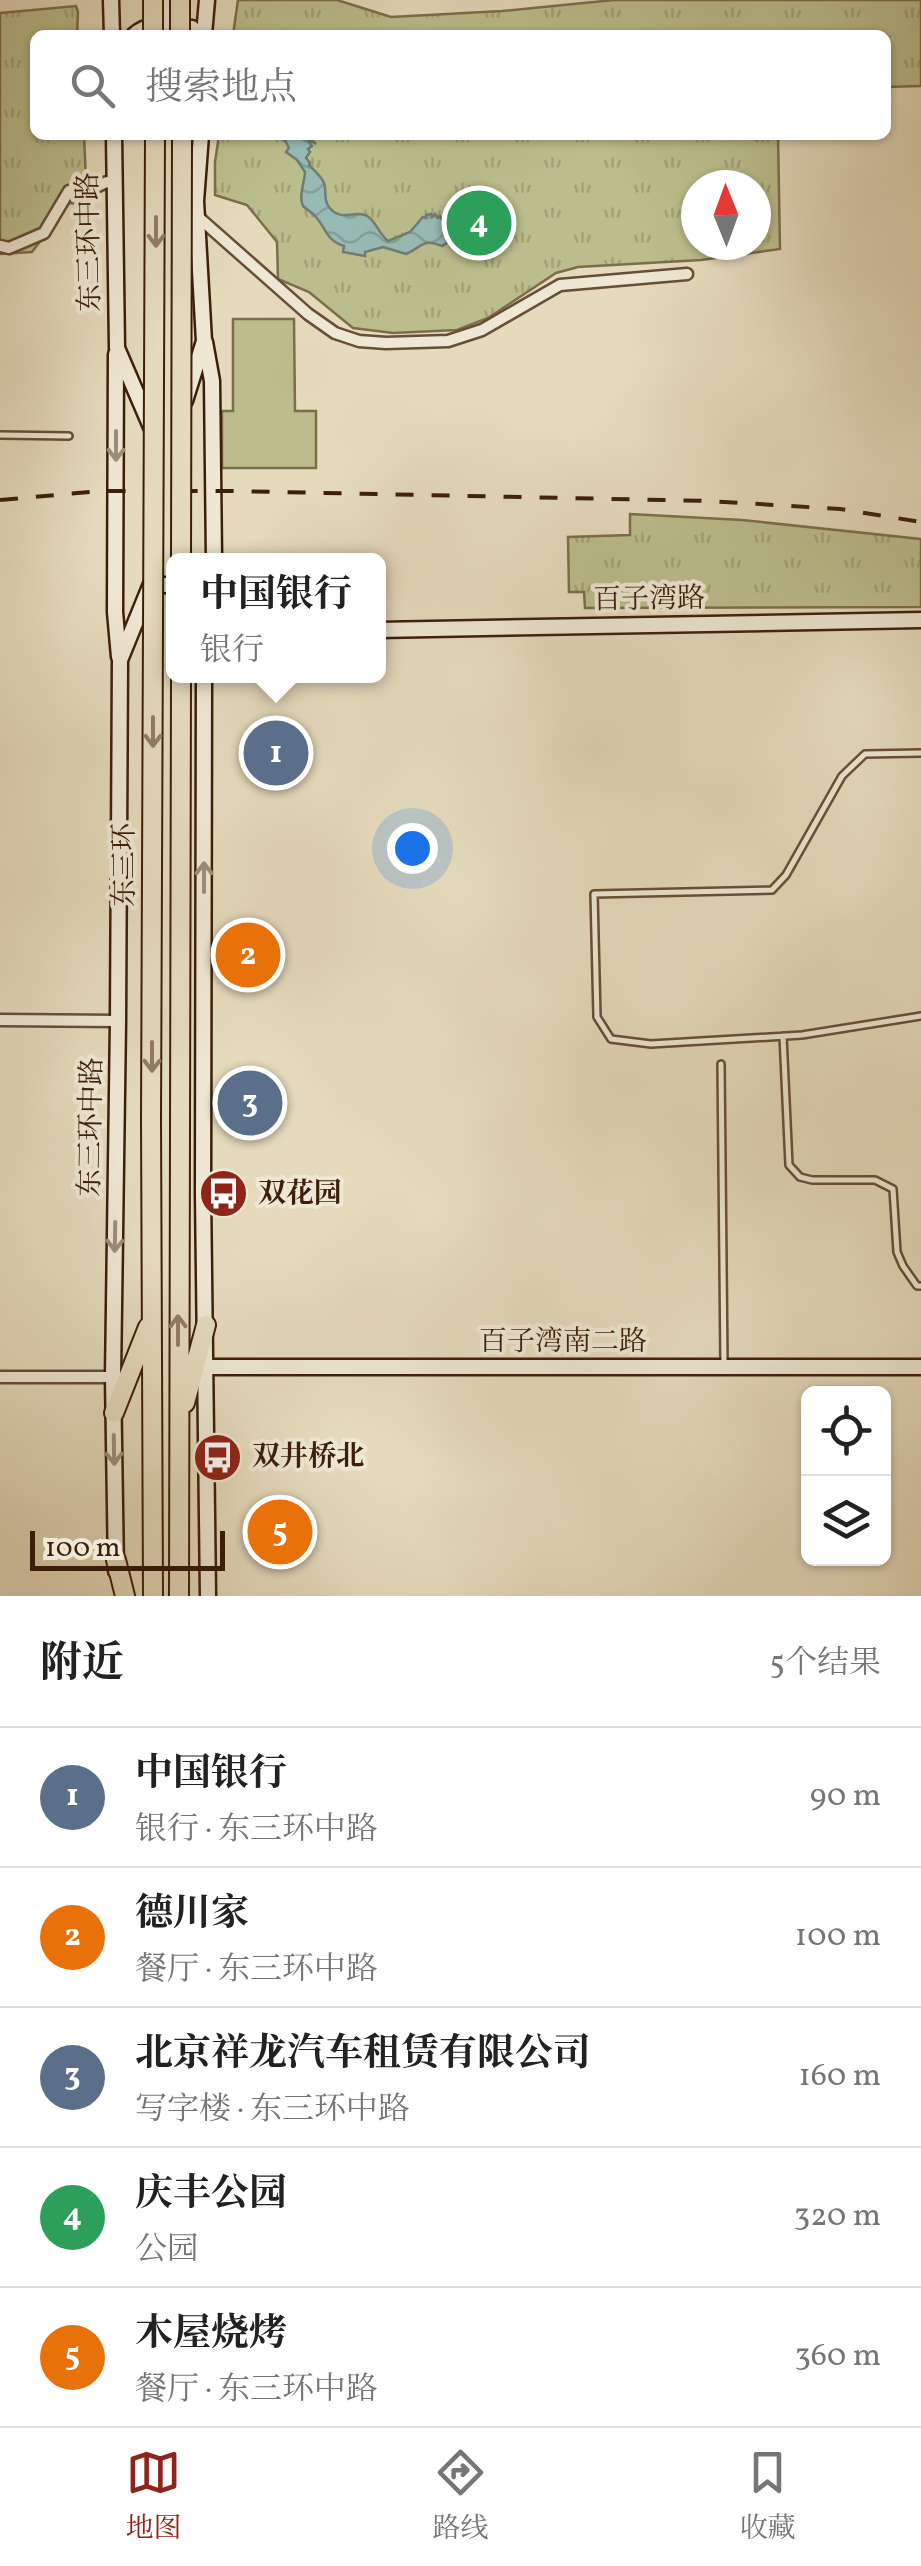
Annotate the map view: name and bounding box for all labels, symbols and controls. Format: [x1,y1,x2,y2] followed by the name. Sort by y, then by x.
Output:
[30,30,891,140] search box
[65,58,120,113] icon: search
[145,63,297,116] text: 搜索地点
[681,170,771,260] north arrow
[69,172,111,312] street label: 东三环中路
[446,186,512,260] pin: 4
[146,216,166,248] one-way arrow
[106,428,126,461] one-way arrow
[166,553,386,683] popup
[200,570,352,623] text: 中国银行
[593,580,705,620] street label: 百子湾路
[200,630,264,674] text: 银行
[144,716,162,748] one-way arrow
[244,716,308,790] pin: 1
[106,823,145,907] street label: 东三环
[387,823,438,874] your location
[194,862,214,894] one-way arrow
[216,918,280,992] pin: 2
[142,1040,162,1073] one-way arrow
[71,1057,113,1197] street label: 东三环中路
[218,1066,282,1140] pin: 3
[197,1168,249,1220] bus stop icon: 双花园
[258,1175,342,1214] place label: 双花园
[106,1220,125,1252] one-way arrow
[168,1315,188,1348] one-way arrow
[479,1323,647,1362] street label: 百子湾南二路
[801,1386,891,1566] map controls
[801,1386,891,1476] button: locate
[191,1431,243,1483] bus stop icon: 双井桥北
[105,1434,124,1466] one-way arrow
[252,1438,364,1477] place label: 双井桥北
[801,1476,891,1566] button: layers
[248,1494,312,1570] pin: 5
[30,1526,225,1571] scale bar
[45,1529,120,1568] text: 100 m
[40,1636,124,1695] text: 附近
[770,1643,881,1687] text: 5个结果
[135,1749,287,1802] text: 中国银行
[66,1775,79,1819] text: 1
[810,1775,881,1819] text: 90 m
[135,1809,378,1853] text: 银行 · 东三环中路
[135,1889,249,1942] text: 德川家
[64,1915,81,1959] text: 2
[795,1915,881,1959] text: 100 m
[135,1949,378,1993] text: 餐厅 · 东三环中路
[135,2029,591,2082] text: 北京祥龙汽车租赁有限公司
[64,2055,81,2099] text: 3
[798,2055,881,2099] text: 160 m
[135,2089,410,2133] text: 写字楼 · 东三环中路
[135,2169,287,2222] text: 庆丰公园
[63,2195,82,2239] text: 4
[794,2195,881,2239] text: 320 m
[135,2229,199,2273] text: 公园
[135,2309,287,2362] text: 木屋烧烤
[65,2335,80,2379] text: 5
[794,2335,881,2379] text: 360 m
[135,2369,378,2413] text: 餐厅 · 东三环中路
[125,2445,182,2549] tab: 地图
[432,2445,489,2549] tab: 路线
[739,2445,796,2549] tab: 收藏

